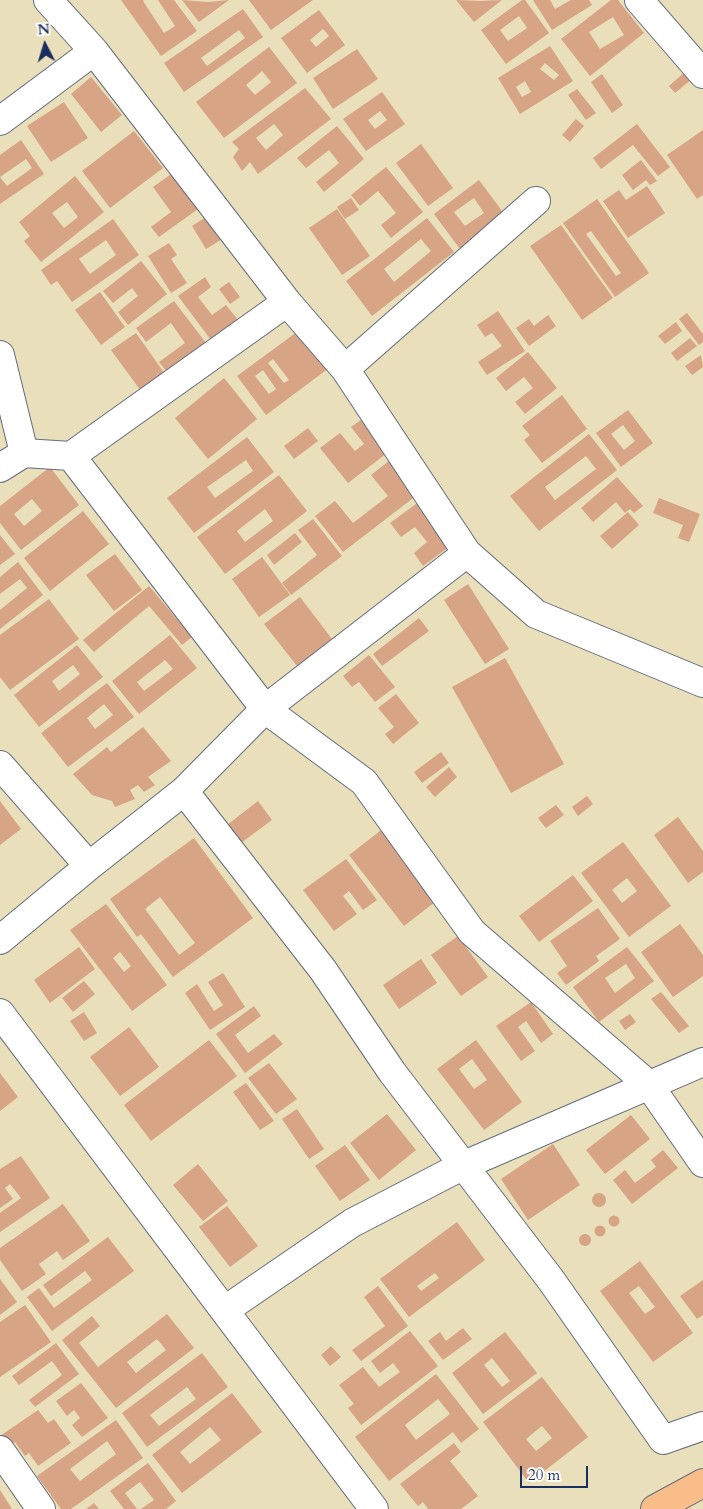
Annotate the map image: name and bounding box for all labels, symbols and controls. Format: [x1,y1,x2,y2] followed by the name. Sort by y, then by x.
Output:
[20,20,70,70] north arrow
[37,20,51,40] text: N
[523,1456,590,1488] scale bar
[528,1465,560,1485] text: 20 m

